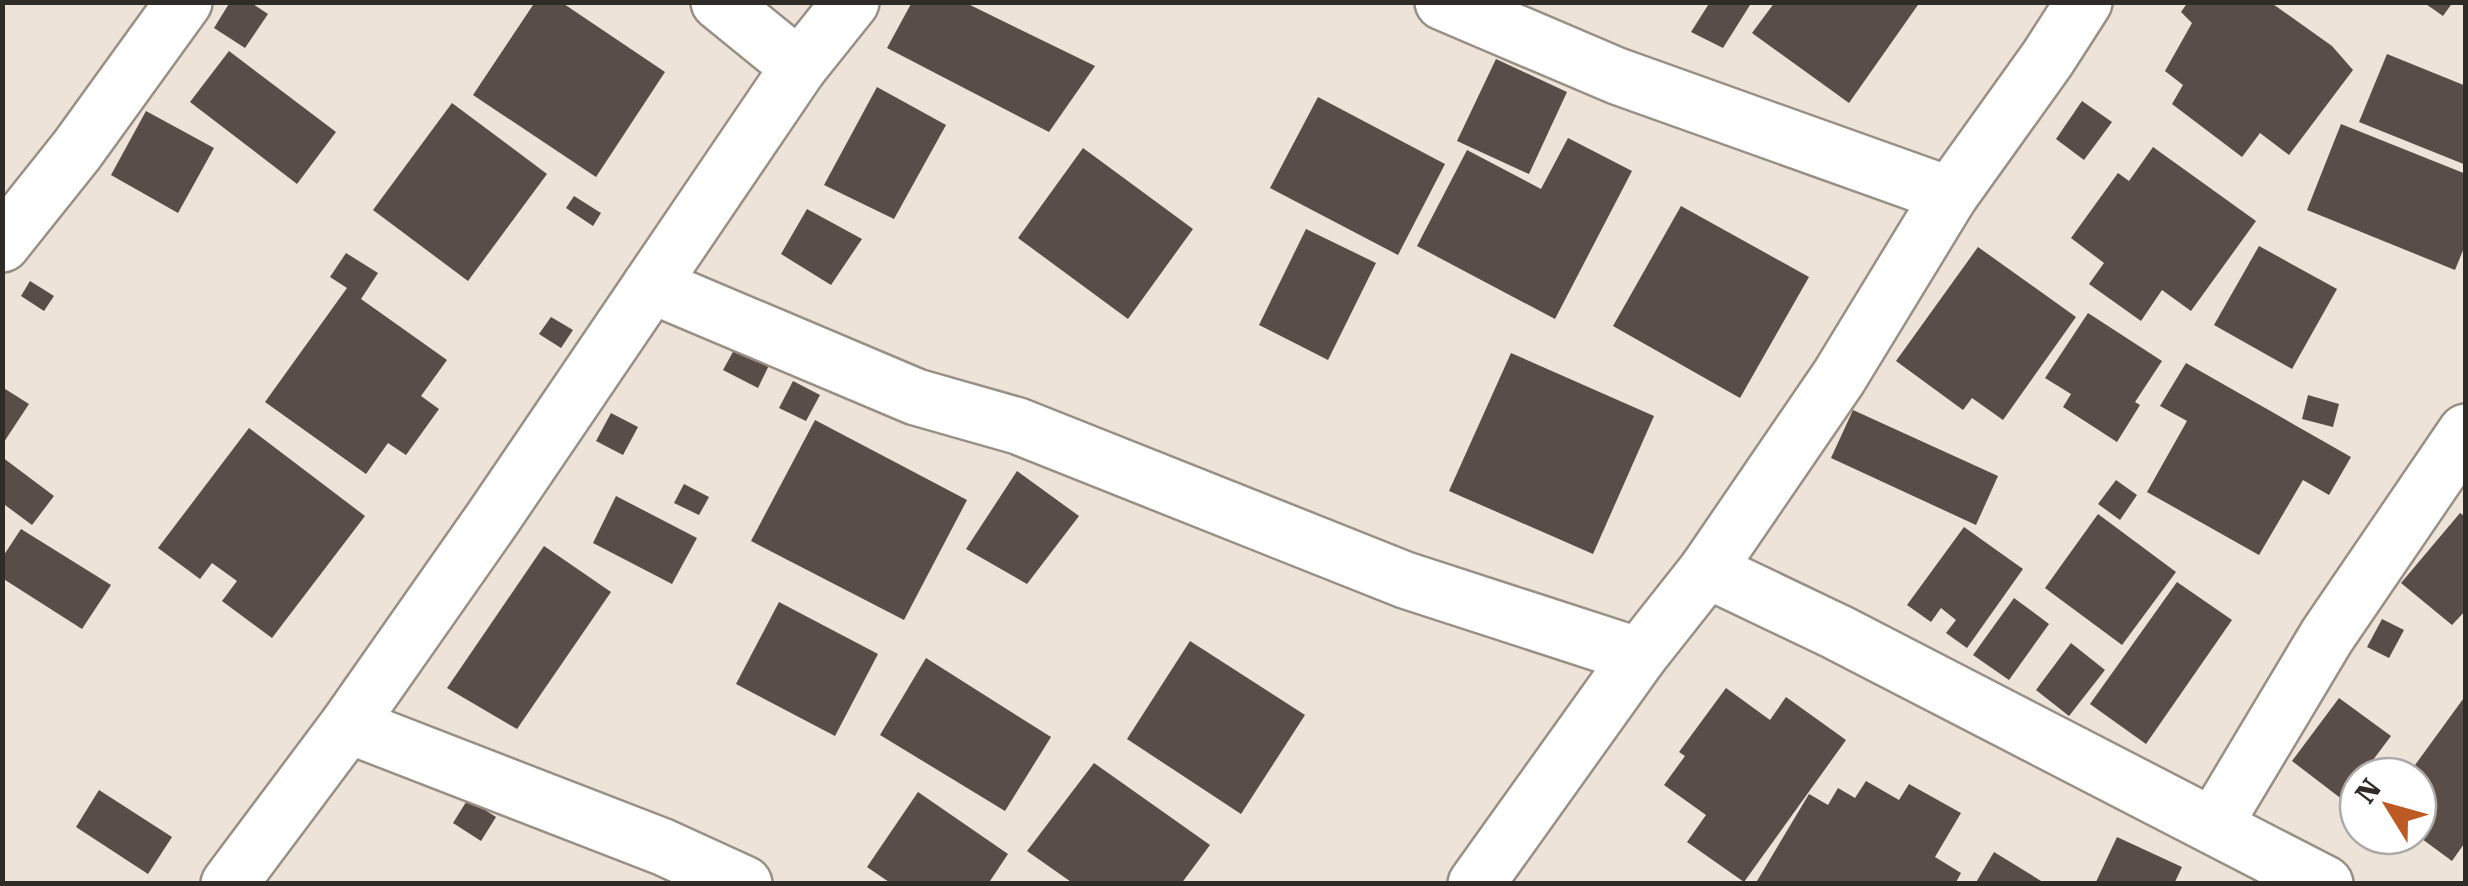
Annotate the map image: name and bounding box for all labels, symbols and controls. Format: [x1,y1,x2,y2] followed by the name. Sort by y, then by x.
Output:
[2338,756,2438,856] north arrow
[2349,773,2388,810] text: N

